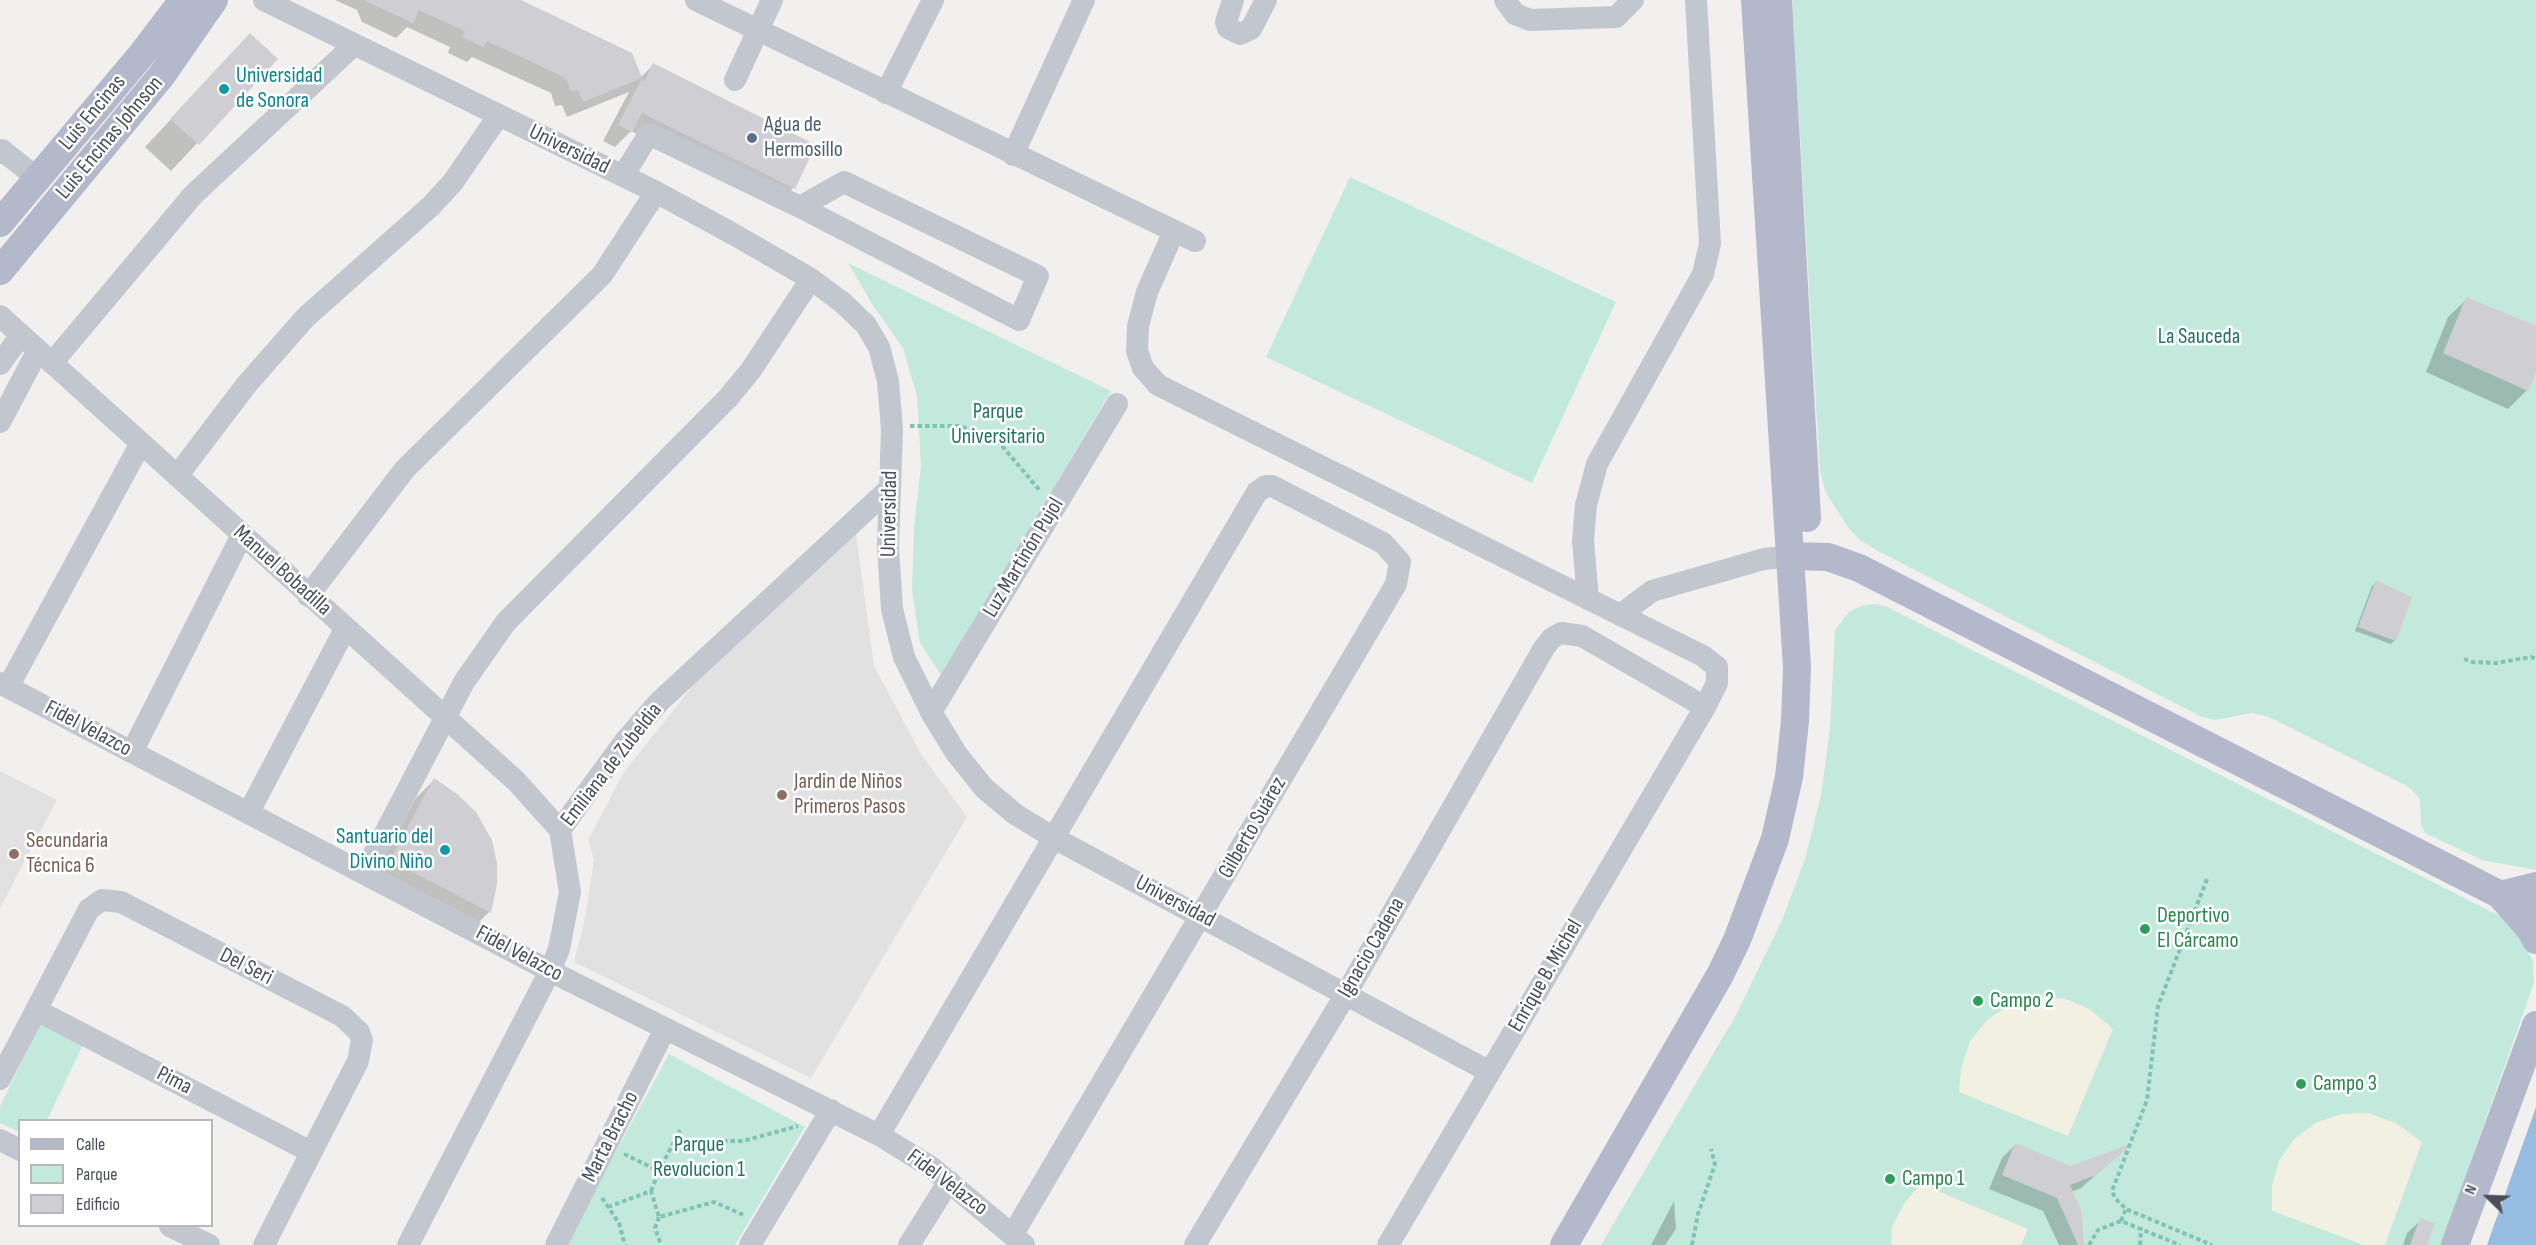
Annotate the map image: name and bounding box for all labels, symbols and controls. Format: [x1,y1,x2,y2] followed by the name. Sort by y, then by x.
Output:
[236,63,322,114] place label: Universidad de Sonora
[54,70,132,156] street label: Luis Encinas
[51,71,169,205] street label: Luis Encinas Johnson
[217,82,231,96] marker: Universidad de Sonora
[764,112,843,164] place label: Agua de Hermosillo
[524,119,614,181] street label: Universidad
[745,131,759,145] marker: Agua de Hermosillo
[2158,324,2240,350] park label: La Sauceda
[951,399,1045,451] park label: Parque Universitario
[876,471,904,557] street label: Universidad
[978,493,1070,623] street label: Luz Martinón Pujol
[227,520,337,622] street label: Manuel Bobadilla
[40,695,136,763] street label: Fidel Velazco
[556,698,668,832] street label: Emiliana de Zubeldia
[794,769,906,820] place label: Jardin de Niños Primeros Pasos
[1213,773,1293,883] street label: Gilberto Suárez
[775,788,789,802] marker: Jardin de Niños Primeros Pasos
[336,824,433,876] place label: Santuario del Divino Niño
[26,828,108,879] place label: Secundaria Técnica 6
[438,843,452,857] marker: Santuario del Divino Niño
[7,847,21,861] marker: Secundaria Técnica 6
[1131,870,1219,934] street label: Universidad
[1333,893,1411,1003] street label: Ignacio Cadena
[2157,903,2239,954] place label: Deportivo El Cárcamo
[1503,915,1589,1037] street label: Enrique B. Michel
[471,920,567,988] street label: Fidel Velazco
[2138,922,2152,936] marker: Deportivo El Cárcamo
[215,943,277,991] street label: Del Seri
[1990,988,2054,1014] place label: Campo 2
[1971,994,1985,1008] marker: Campo 2
[152,1061,196,1101] street label: Pima
[2313,1071,2377,1097] place label: Campo 3
[2294,1077,2308,1091] marker: Campo 3
[577,1087,645,1187] street label: Marta Bracho
[18,1119,213,1227] legend
[653,1132,745,1184] park label: Parque Revolucion 1
[76,1134,105,1155] text: Calle
[901,1144,993,1222] street label: Fidel Velazco
[76,1164,117,1185] text: Parque
[1902,1166,1964,1192] place label: Campo 1
[2458,1167,2518,1227] north arrow
[1883,1172,1897,1186] marker: Campo 1
[2461,1182,2481,1197] text: N
[76,1194,120,1215] text: Edificio

